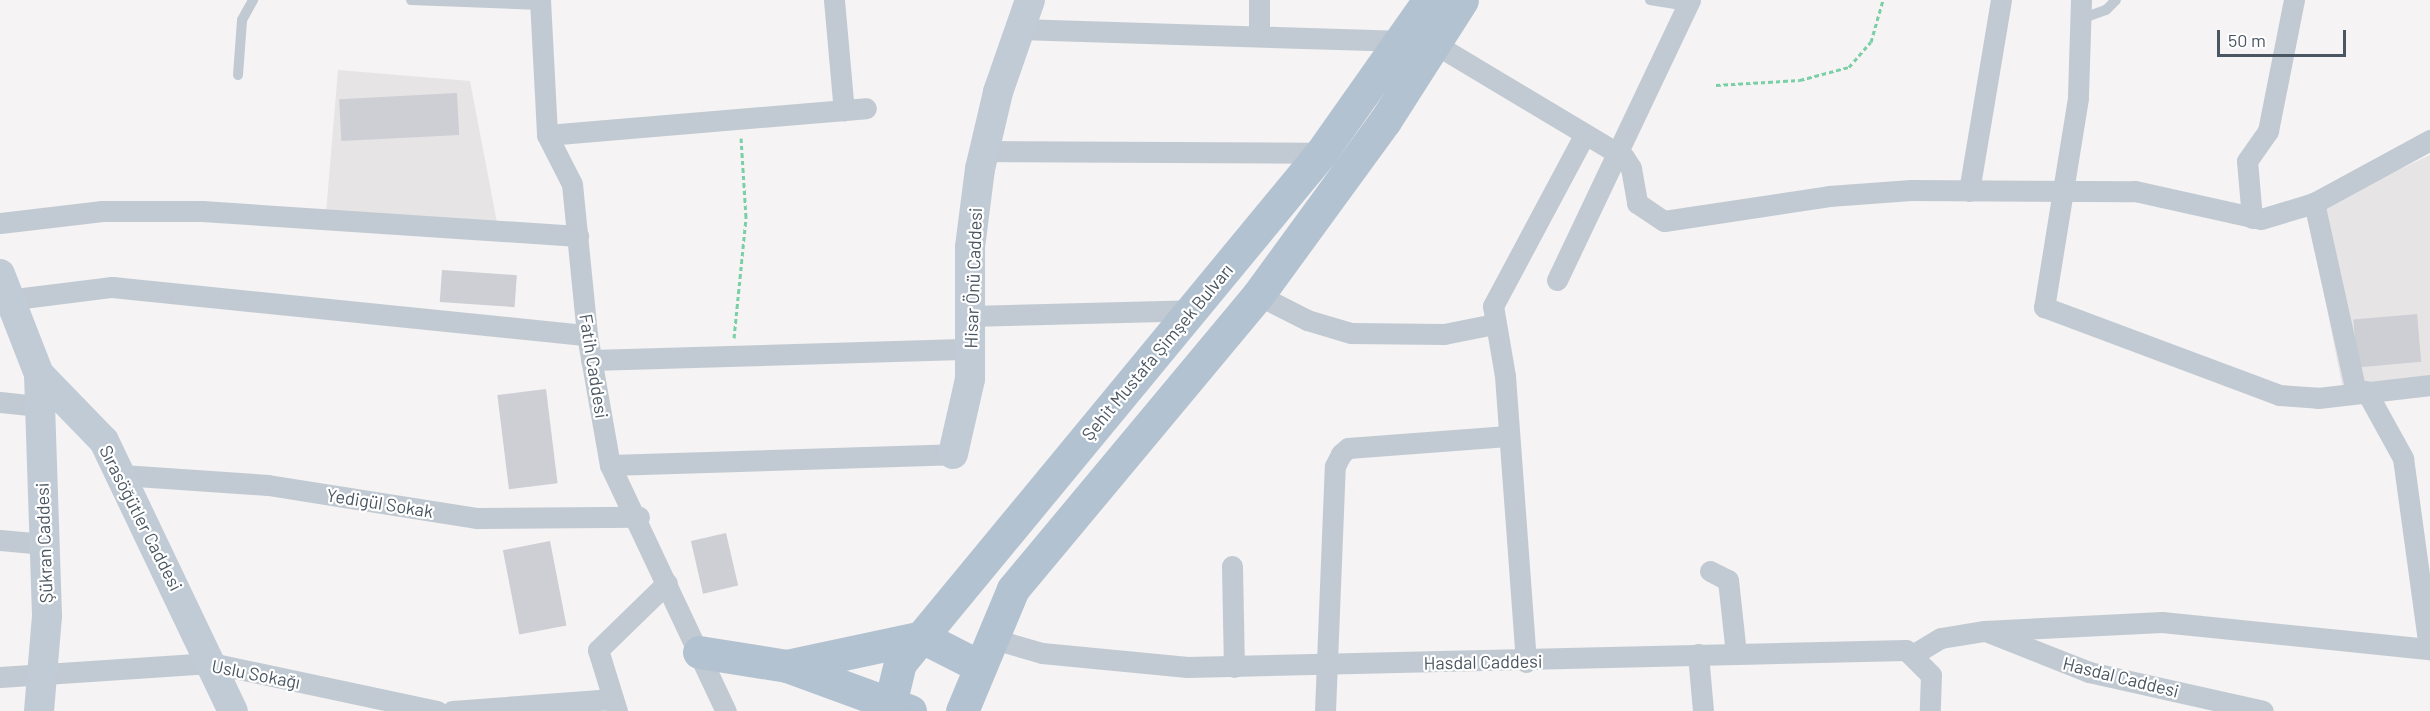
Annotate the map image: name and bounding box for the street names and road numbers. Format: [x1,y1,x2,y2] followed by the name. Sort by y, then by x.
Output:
[960,207,986,349] street label: Hisar Önü Caddesi
[1077,259,1237,445] street label: Şehit Mustafa Şimşek Bulvarı
[575,312,613,420] street label: Fatih Caddesi
[95,442,187,594] street label: Sırasöğütler Caddesi
[31,482,57,604] street label: Şükran Caddesi
[325,484,435,522] street label: Yedigül Sokak
[1423,650,1543,674] street label: Hasdal Caddesi
[2061,652,2181,702] street label: Hasdal Caddesi
[210,655,302,693] street label: Uslu Sokağı

